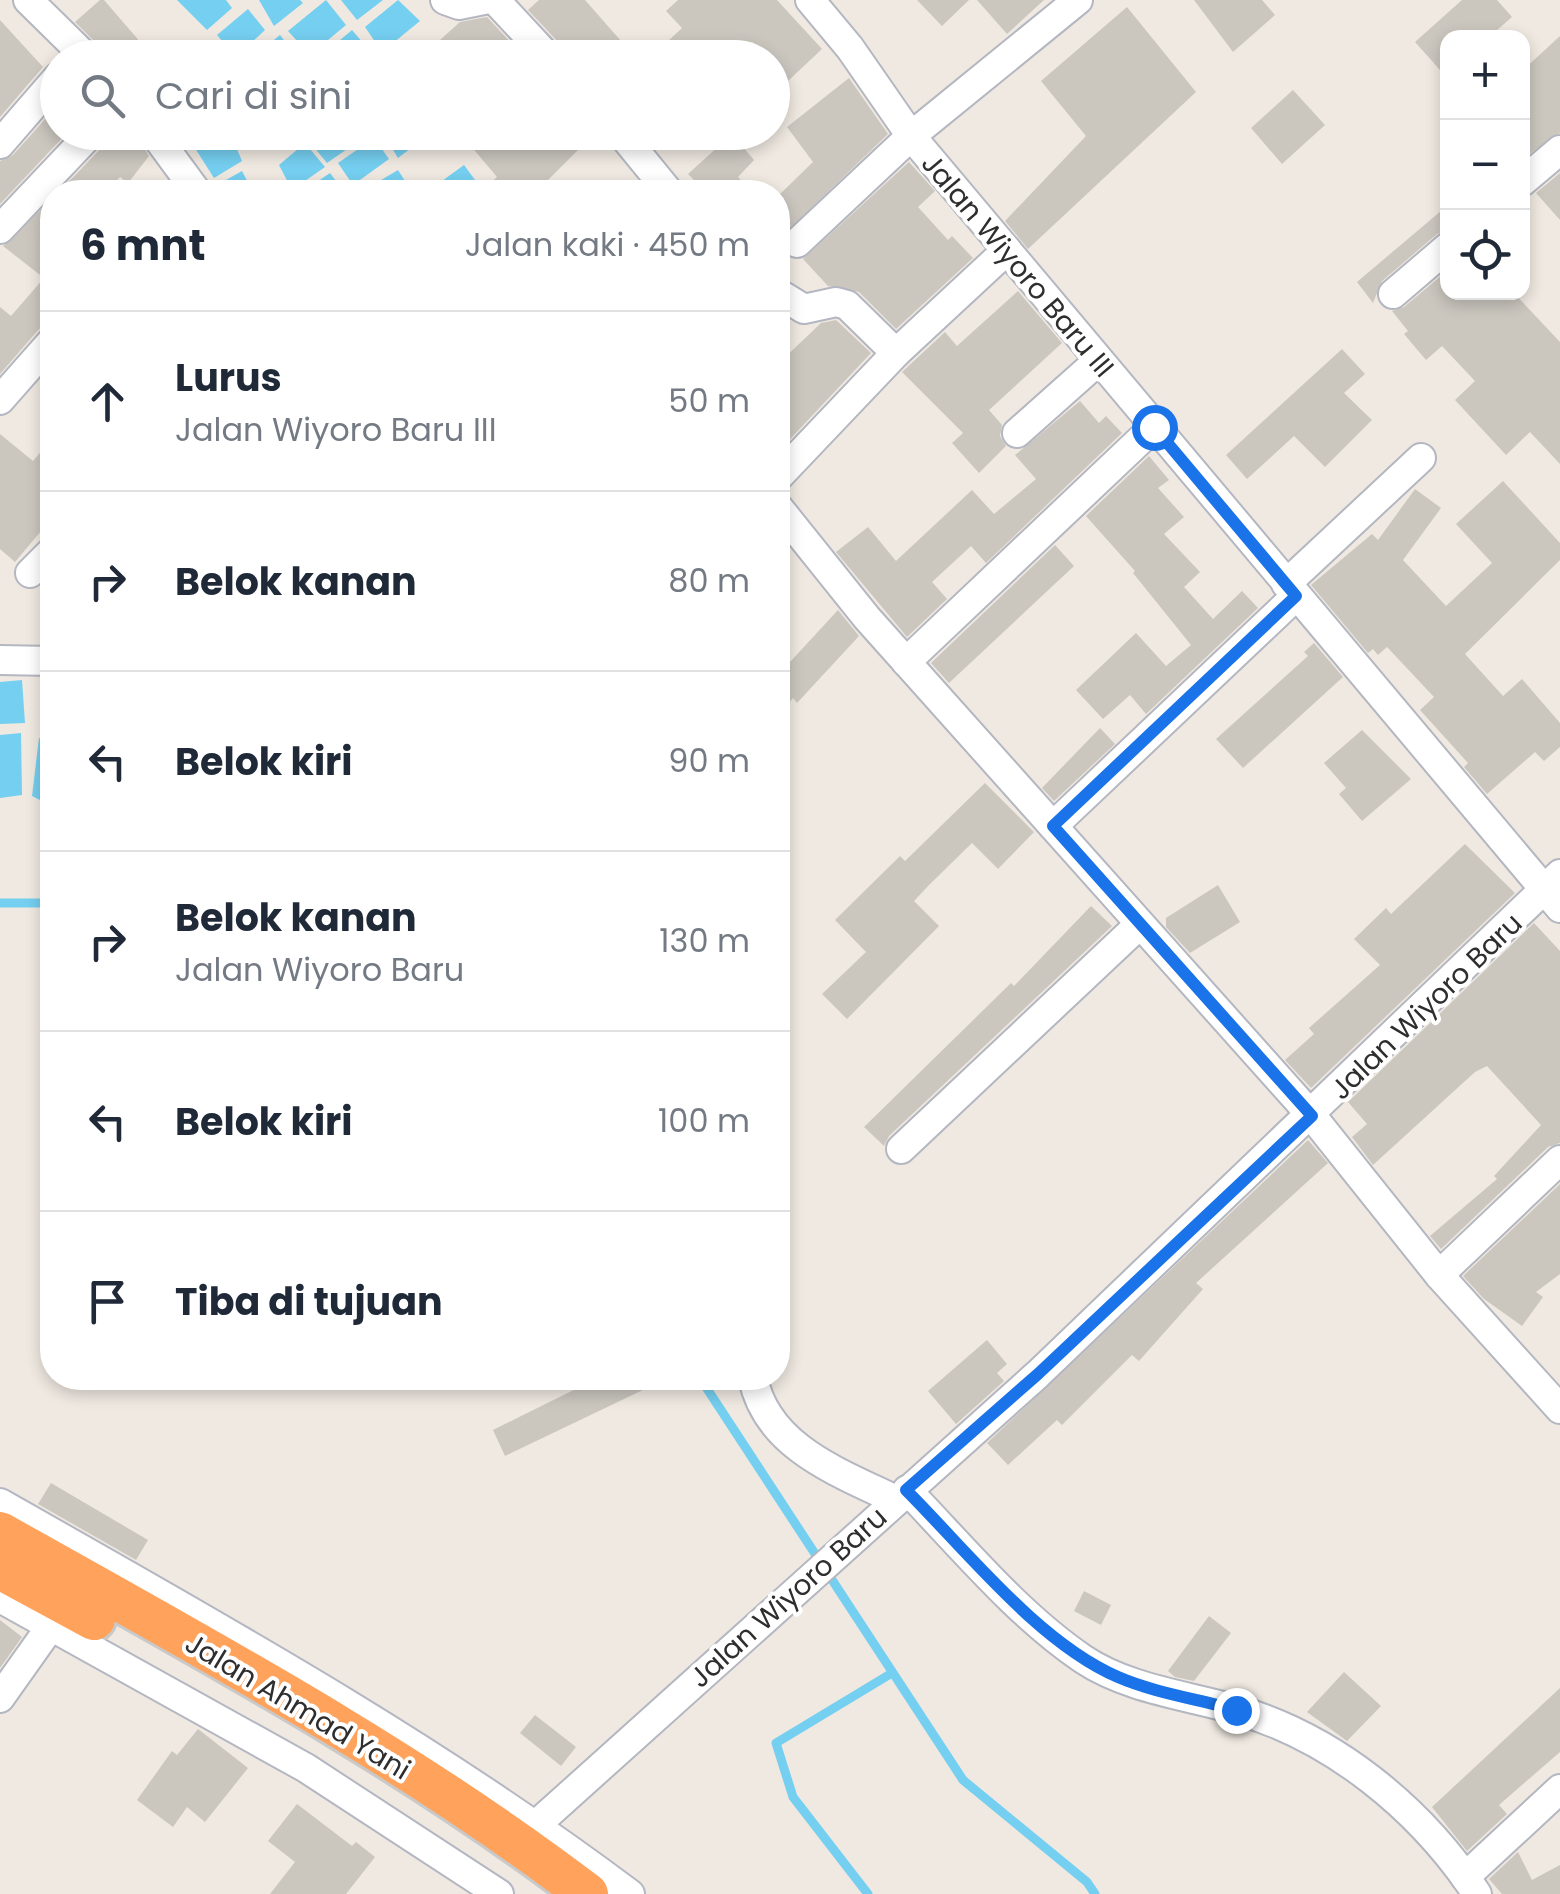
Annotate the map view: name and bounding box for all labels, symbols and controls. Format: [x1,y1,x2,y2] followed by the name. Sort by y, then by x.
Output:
[1440,30,1530,300] map controls
[1440,30,1530,120] button: +
[40,40,790,150] search box
[75,68,130,123] icon: search
[155,69,352,122] text: Cari di sini
[1440,120,1530,210] button: −
[912,145,1123,386] street label: Jalan Wiyoro Baru III
[1440,210,1530,300] button: locate
[80,216,206,275] text: 6 mnt
[465,222,750,267] text: Jalan kaki · 450 m
[175,351,282,404] text: Lurus
[80,374,135,429] icon: ahead
[668,378,750,423] text: 50 m
[1132,405,1178,451] route start
[175,407,497,452] text: Jalan Wiyoro Baru III
[80,554,135,609] icon: right
[175,555,417,608] text: Belok kanan
[668,558,750,603] text: 80 m
[80,734,135,789] icon: left
[175,735,353,788] text: Belok kiri
[668,738,750,783] text: 90 m
[175,891,417,944] text: Belok kanan
[1322,904,1531,1108] street label: Jalan Wiyoro Baru
[80,914,135,969] icon: right
[659,918,750,963] text: 130 m
[175,947,464,992] text: Jalan Wiyoro Baru
[80,1094,135,1149] icon: left
[175,1095,353,1148] text: Belok kiri
[658,1098,750,1143] text: 100 m
[80,1274,135,1329] icon: arrive
[175,1275,443,1328] text: Tiba di tujuan
[681,1498,895,1697] street label: Jalan Wiyoro Baru
[178,1624,418,1789] street label: Jalan Ahmad Yani
[1214,1688,1260,1734] route end

